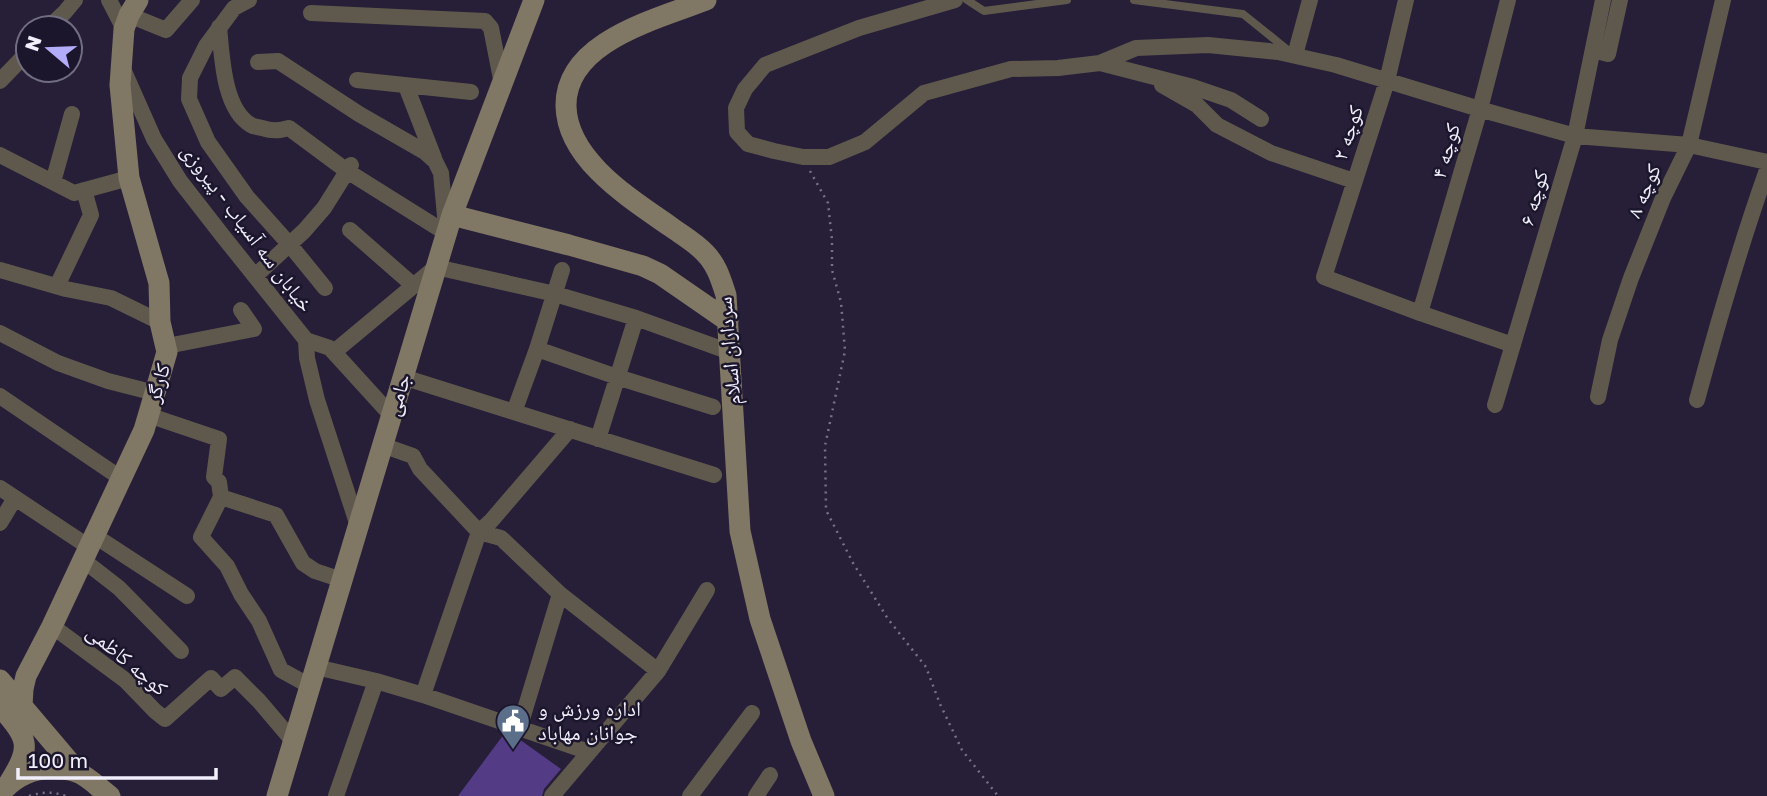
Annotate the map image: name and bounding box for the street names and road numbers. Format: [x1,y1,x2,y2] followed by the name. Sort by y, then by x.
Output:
[1326,102,1368,163] street label: کوچه ۲
[1425,120,1465,181] street label: کوچه ۴
[176,138,320,317] street label: خیابان سه آسیاب - پیروزی
[1620,159,1666,222] street label: کوچه ۸
[1513,167,1553,228] street label: کوچه ۶
[710,296,748,406] street label: سرداران اسلام
[139,360,175,406] street label: کارگر
[378,371,417,419] street label: جامی
[81,618,174,702] street label: کوچه کاظمی

